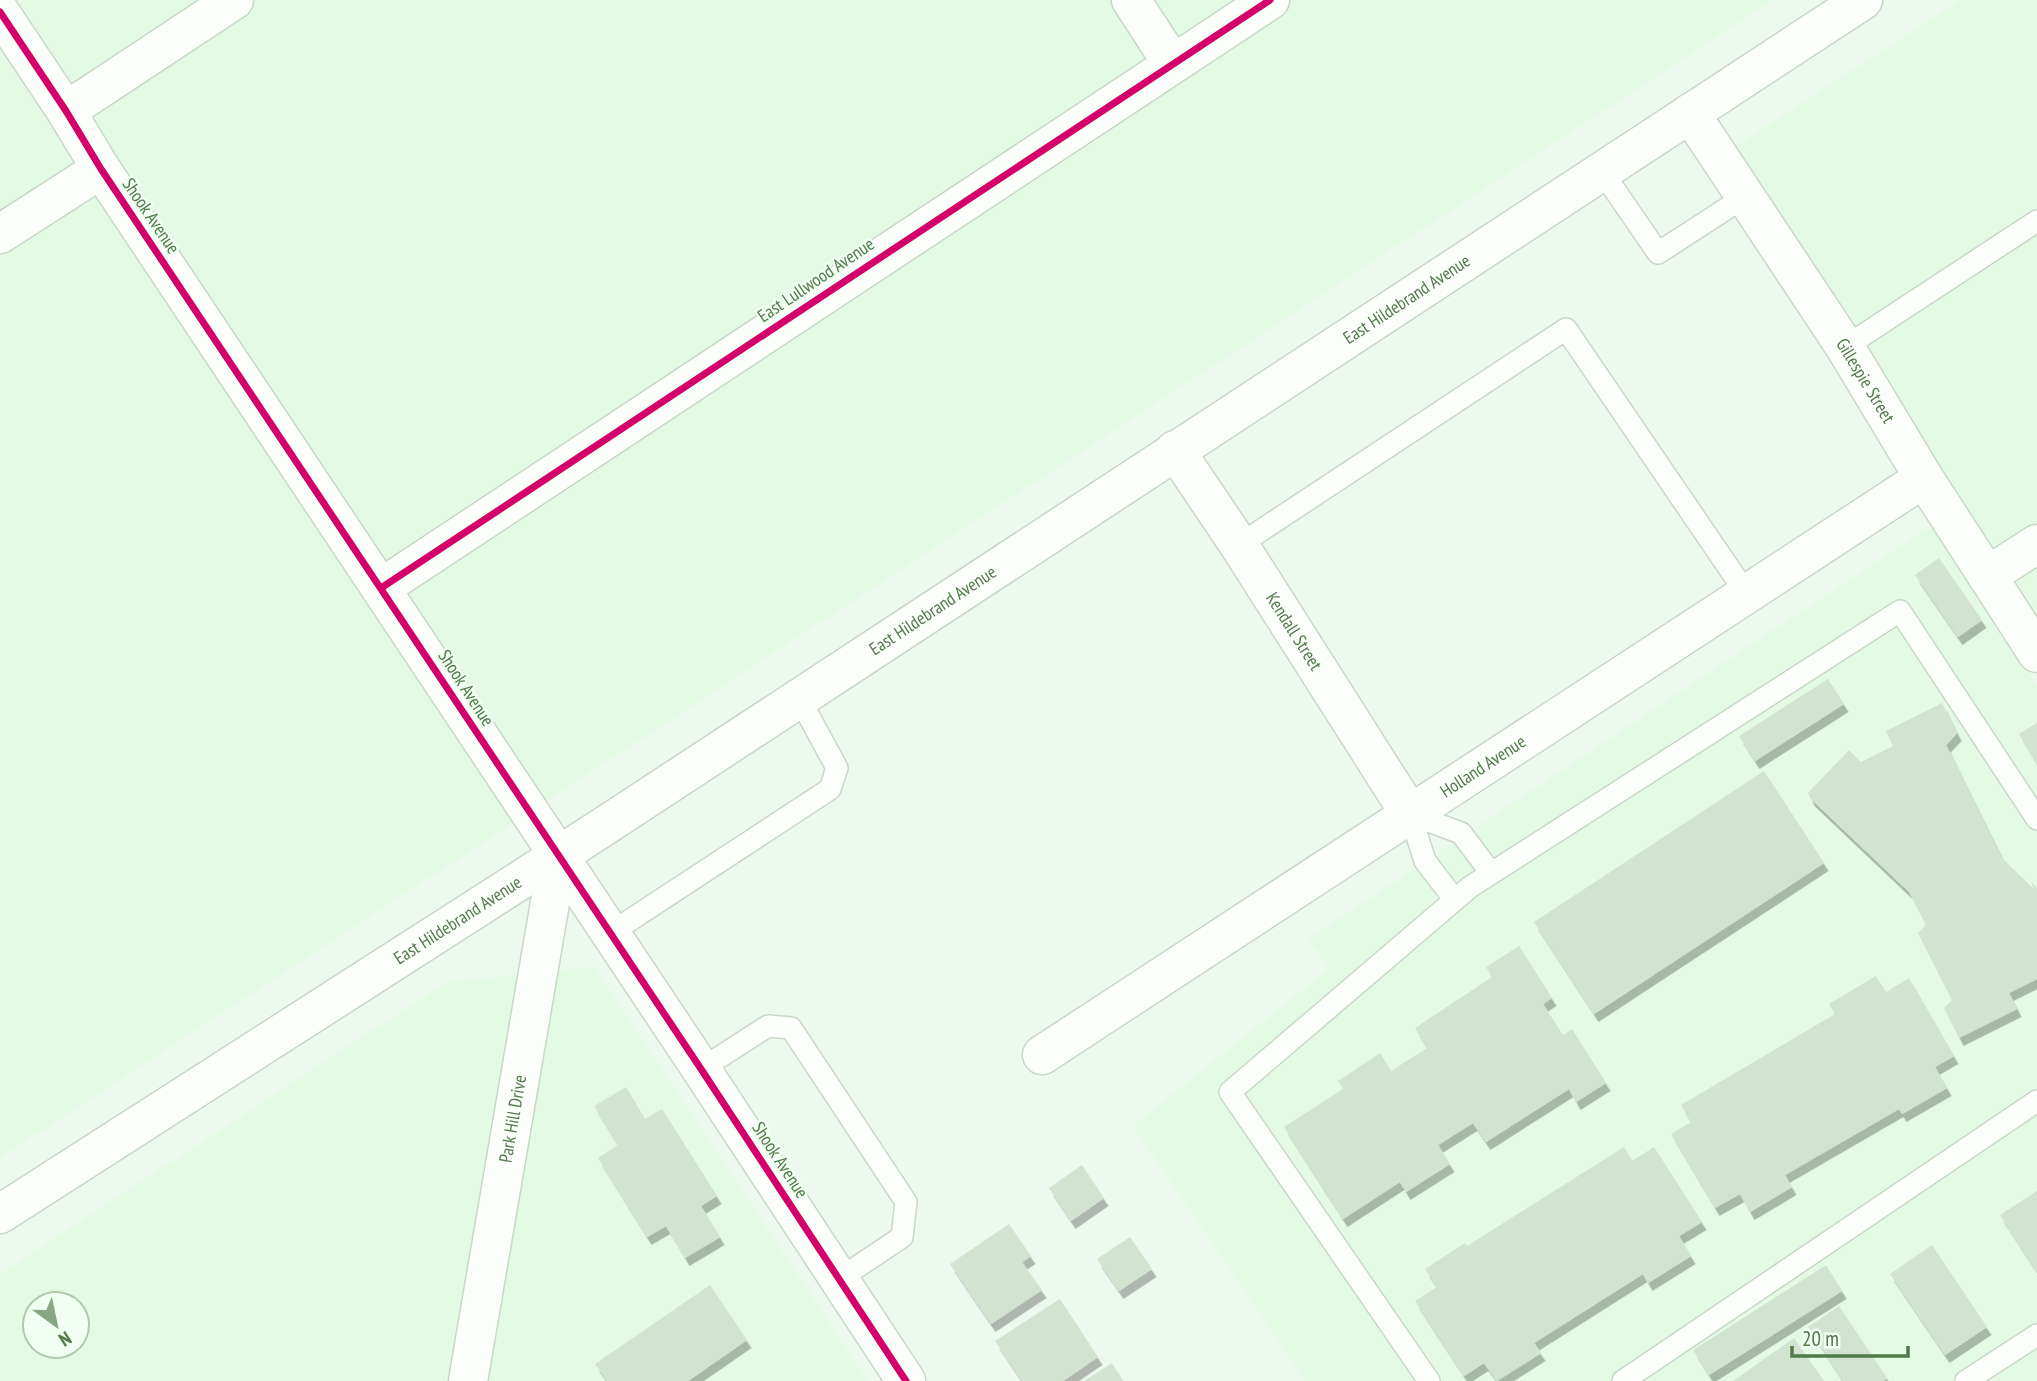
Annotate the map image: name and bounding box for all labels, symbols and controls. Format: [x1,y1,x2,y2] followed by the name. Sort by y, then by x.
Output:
[118,173,185,258] street label: Shook Avenue
[753,232,878,327] street label: East Lullwood Avenue
[1339,249,1474,349] street label: East Hildebrand Avenue
[1831,334,1900,427] street label: Gillespie Street
[865,560,1000,660] street label: East Hildebrand Avenue
[1261,588,1328,675] street label: Kendall Street
[433,645,500,730] street label: Shook Avenue
[1436,730,1530,802] street label: Holland Avenue
[389,870,526,969] street label: East Hildebrand Avenue
[494,1073,531,1164] street label: Park Hill Drive
[747,1117,814,1202] street label: Shook Avenue
[21,1290,91,1360] north arrow
[1792,1314,1908,1358] scale bar
[1802,1325,1839,1352] text: 20 m
[54,1326,76,1352] text: N

